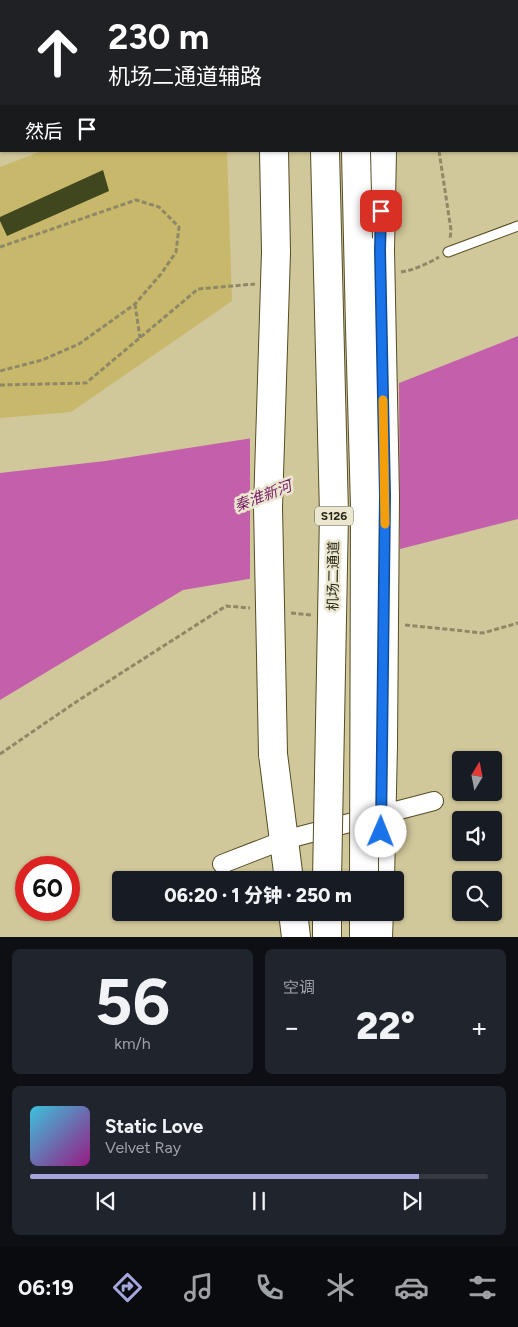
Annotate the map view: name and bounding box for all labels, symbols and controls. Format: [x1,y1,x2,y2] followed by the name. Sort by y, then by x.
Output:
[108,16,209,58] text: 230 m
[25,20,90,85] icon: ahead
[108,63,262,90] text: 机场二通道辅路
[73,115,101,143] icon: arrive
[25,120,63,143] text: 然后
[360,190,402,232] pin
[367,197,395,225] icon: arrive
[232,476,297,515] water label: 秦淮新河
[315,506,353,526] road number: S126
[324,541,343,611] street label: 机场二通道
[452,751,502,801] north arrow
[452,751,502,921] map controls
[354,805,406,857] position arrow
[452,811,502,861] button: sound
[15,856,80,921] speed limit sign: 60
[452,871,502,921] button: search
[164,884,352,907] text: 06:20 · 1 分钟 · 250 m
[95,962,170,1040] text: 56
[283,978,315,997] text: 空调
[356,1003,415,1049] text: 22°
[283,1010,300,1044] text: −
[471,1010,488,1044] text: +
[114,1034,151,1053] text: km/h
[105,1115,203,1138] text: Static Love
[105,1138,181,1157] text: Velvet Ray
[92,1187,120,1215] icon: previous
[245,1187,273,1215] icon: pause
[398,1187,426,1215] icon: next
[110,1270,145,1305] icon: directions
[181,1270,216,1305] icon: music
[252,1270,287,1305] icon: phone
[323,1270,358,1305] icon: climate
[394,1270,429,1305] icon: car
[465,1270,500,1305] icon: filters
[18,1274,74,1301] text: 06:19

